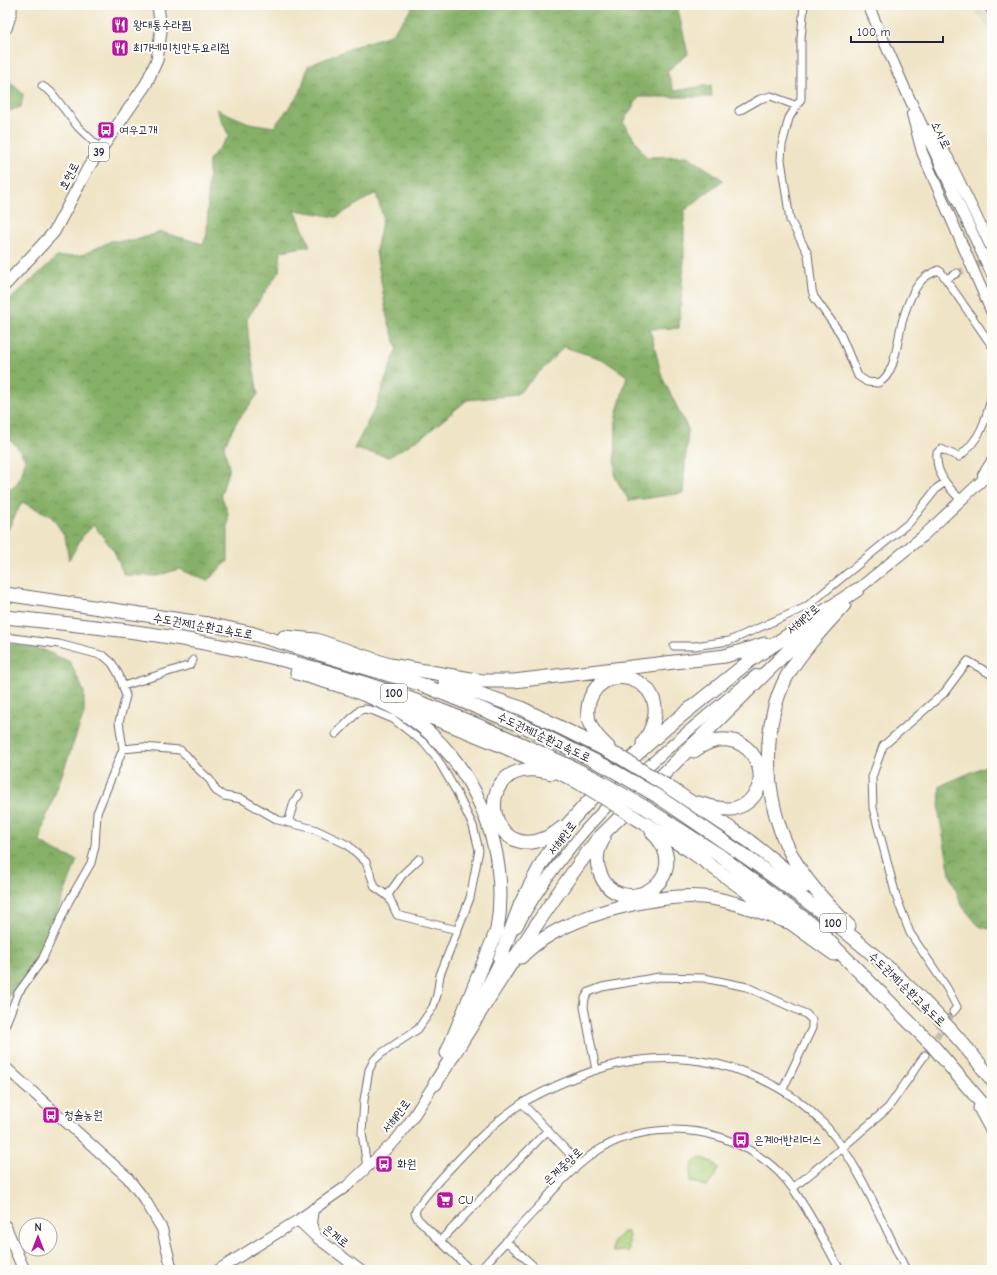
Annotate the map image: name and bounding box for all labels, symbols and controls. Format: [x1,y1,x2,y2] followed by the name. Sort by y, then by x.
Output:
[110,15,130,35] restaurant icon: 왕대통수라찜
[133,18,191,32] place label: 왕대통수라찜
[851,18,943,44] scale bar
[857,25,890,39] text: 100 m
[110,38,130,58] restaurant icon: 최가네미친만두요리점
[133,41,230,55] place label: 최가네미친만두요리점
[929,119,953,151] street label: 소사로
[96,120,116,140] bus stop icon: 여우고개
[119,123,158,137] place label: 여우고개
[89,143,109,161] road number: 39
[56,160,82,192] street label: 호현로
[784,601,822,637] street label: 서해안로
[152,610,254,642] street label: 수도권제1순환고속도로
[381,684,407,702] road number: 100
[495,709,593,765] street label: 수도권제1순환고속도로
[545,818,579,858] street label: 서해안로
[820,914,846,932] road number: 100
[866,949,948,1029] street label: 수도권제1순환고속도로
[379,1096,413,1136] street label: 서해안로
[41,1105,61,1125] bus stop icon: 청솔농원
[64,1108,103,1122] place label: 청솔농원
[731,1130,751,1150] bus stop icon: 은계어반리더스
[754,1133,822,1147] place label: 은계어반리더스
[541,1144,585,1188] street label: 은계중앙로
[374,1154,394,1174] bus stop icon: 화원
[397,1157,416,1171] place label: 화원
[435,1190,455,1210] supermarket icon: CU
[458,1193,474,1207] place label: CU
[18,1217,58,1257] north arrow
[34,1221,42,1234] text: N
[320,1222,352,1250] street label: 은계로

